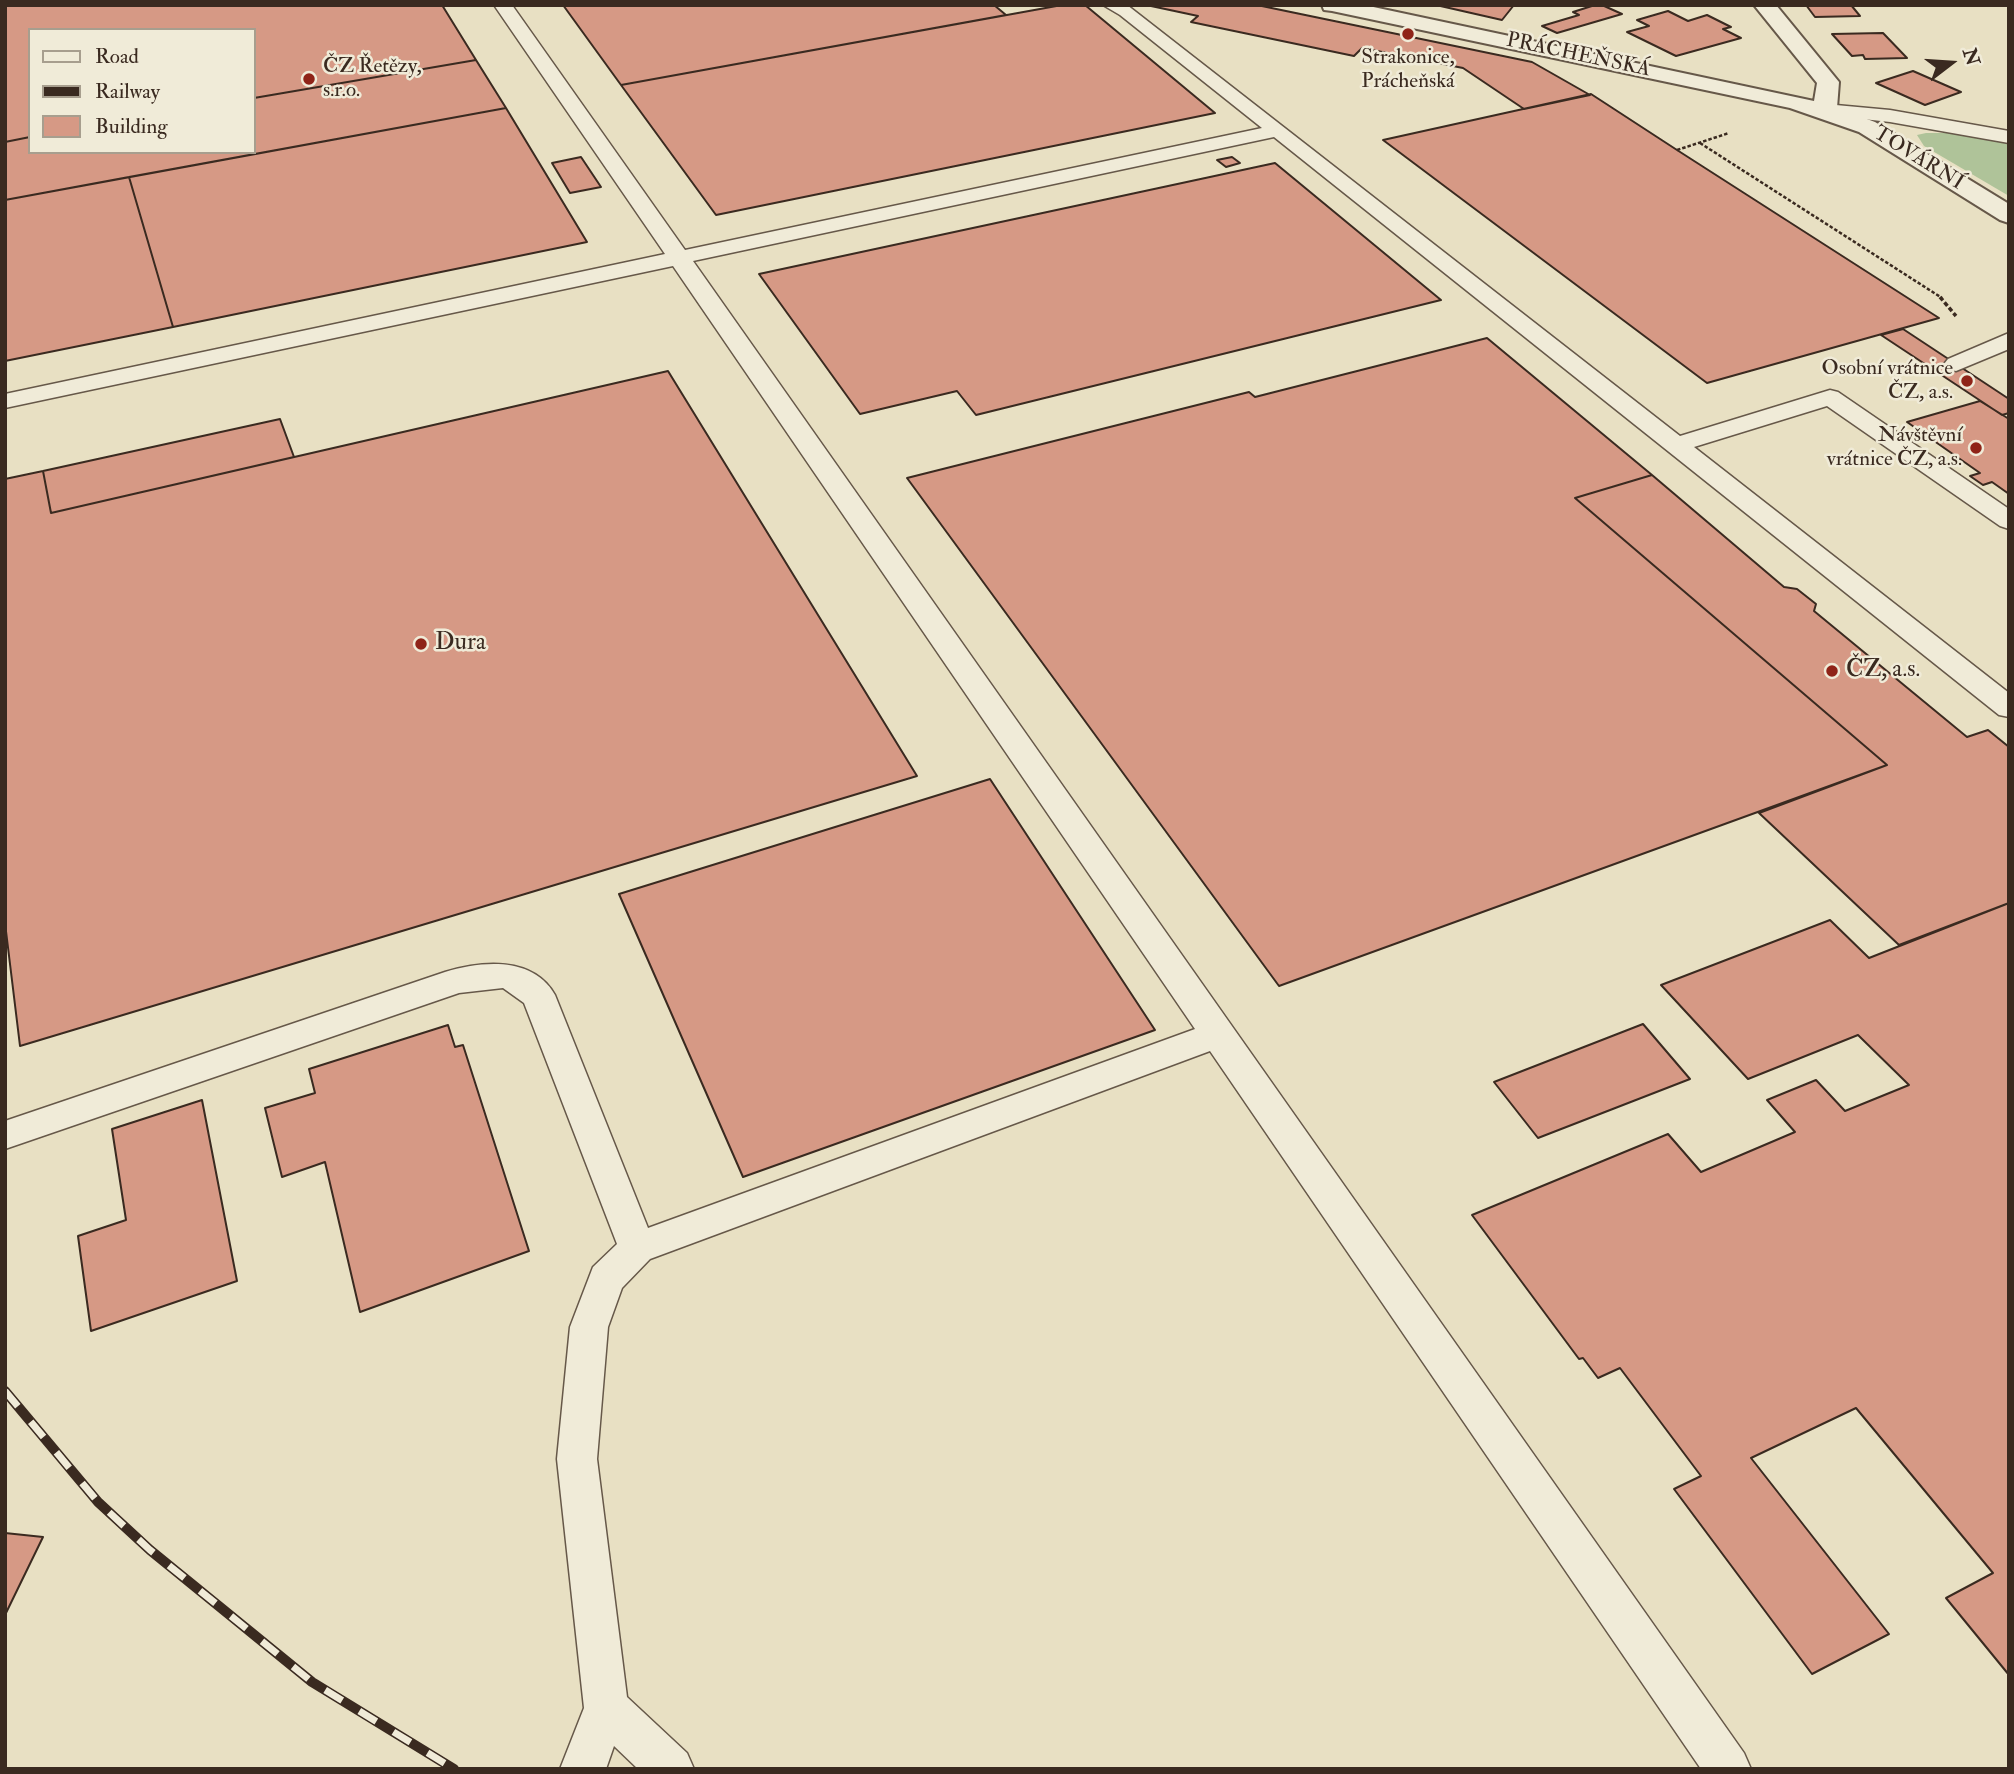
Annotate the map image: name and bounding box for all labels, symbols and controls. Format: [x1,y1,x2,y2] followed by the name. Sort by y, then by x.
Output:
[1400,26,1416,42] marker: Strakonice, Prácheňská
[28,28,256,154] legend
[1504,28,1652,84] street label: PRÁCHEŇSKÁ
[1916,28,1986,98] north arrow
[95,43,139,70] text: Road
[1361,45,1455,95] place label: Strakonice, Prácheňská
[1957,45,1985,68] text: N
[323,54,422,104] place label: ČZ Řetězy, s.r.o.
[301,71,317,87] marker: ČZ Řetězy, s.r.o.
[95,78,160,105] text: Railway
[95,113,168,140] text: Building
[1868,121,1968,197] street label: TOVÁRNÍ
[1822,356,1953,406] place label: Osobní vrátnice ČZ, a.s.
[1959,373,1975,389] marker: Osobní vrátnice ČZ, a.s.
[1827,423,1962,473] place label: Návštěvní vrátnice ČZ, a.s.
[1968,440,1984,456] marker: Návštěvní vrátnice ČZ, a.s.
[435,630,486,658] place label: Dura
[413,636,429,652] marker: Dura
[1846,657,1920,685] place label: ČZ, a.s.
[1824,663,1840,679] marker: ČZ, a.s.

